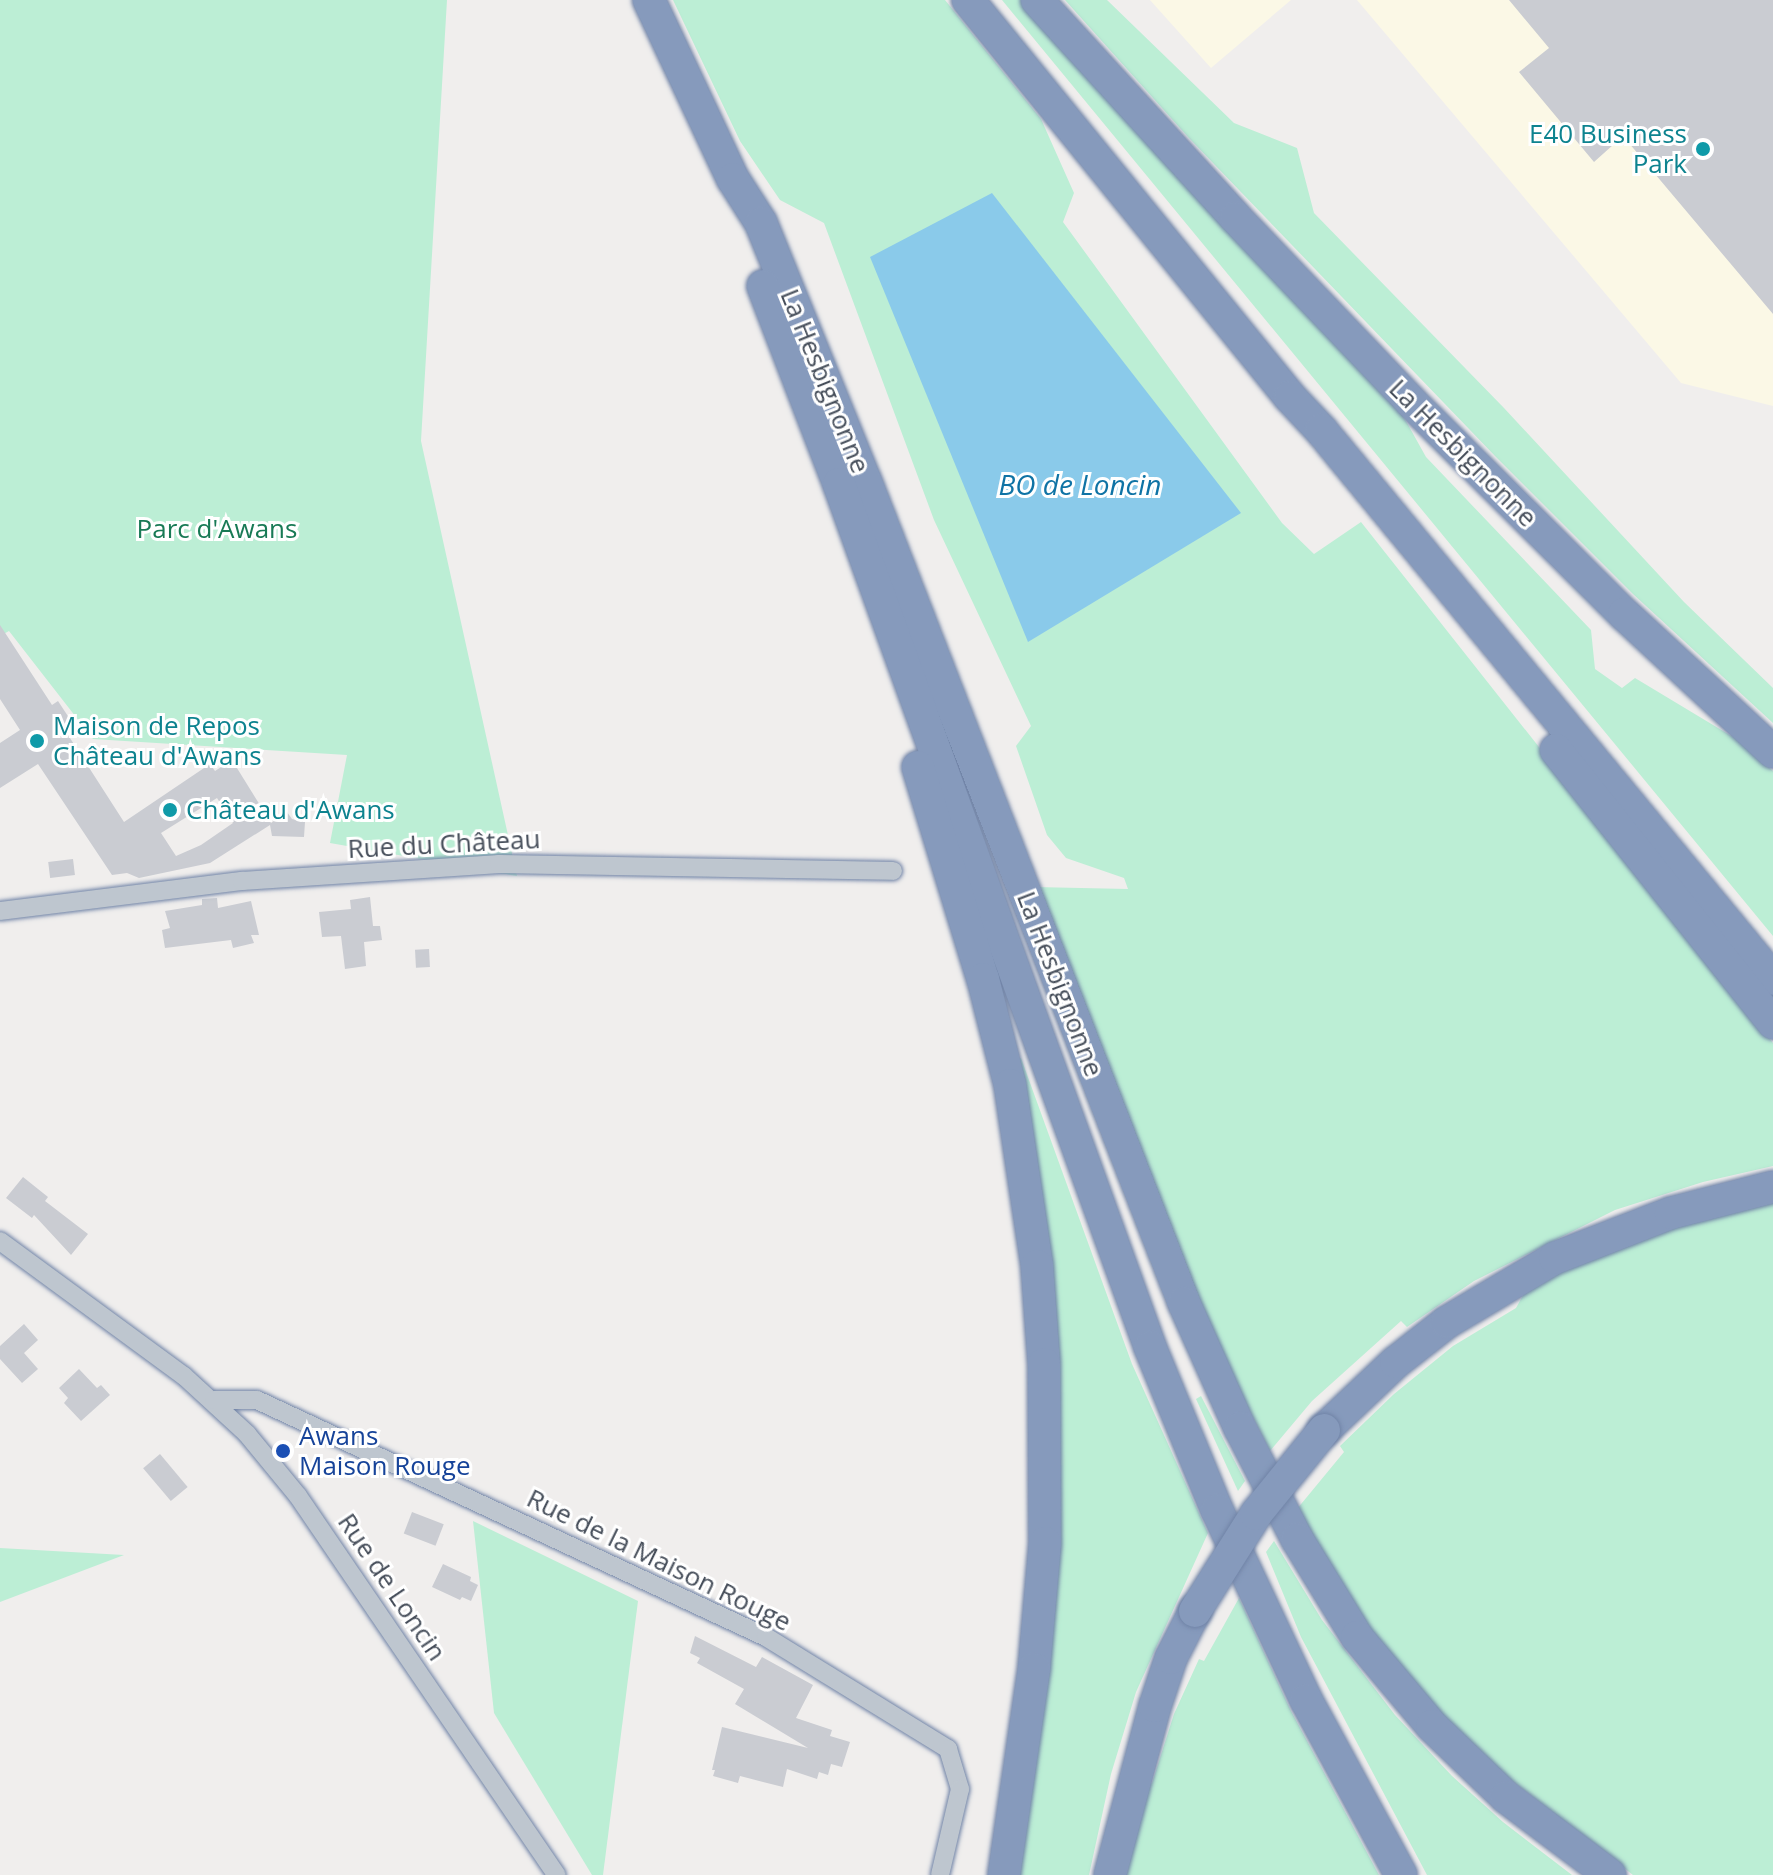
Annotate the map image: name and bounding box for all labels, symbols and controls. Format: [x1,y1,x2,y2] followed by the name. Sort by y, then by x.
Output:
[1529,118,1687,180] place label: E40 Business Park
[1694,140,1712,158] marker: E40 Business Park
[774,284,876,478] street label: La Hesbignonne
[1383,373,1543,533] street label: La Hesbignonne
[999,467,1161,501] water label: BO de Loncin
[137,513,297,545] park label: Parc d'Awans
[53,710,262,772] place label: Maison de Repos Château d'Awans
[28,732,46,750] marker: Maison de Repos Château d'Awans
[186,794,395,826] place label: Château d'Awans
[161,801,179,819] marker: Château d'Awans
[347,823,541,865] street label: Rue du Château
[1010,887,1110,1081] street label: La Hesbignonne
[299,1420,470,1482] place label: Awans Maison Rouge
[274,1442,292,1460] marker: Awans Maison Rouge
[522,1482,796,1638] street label: Rue de la Maison Rouge
[331,1508,453,1666] street label: Rue de Loncin

